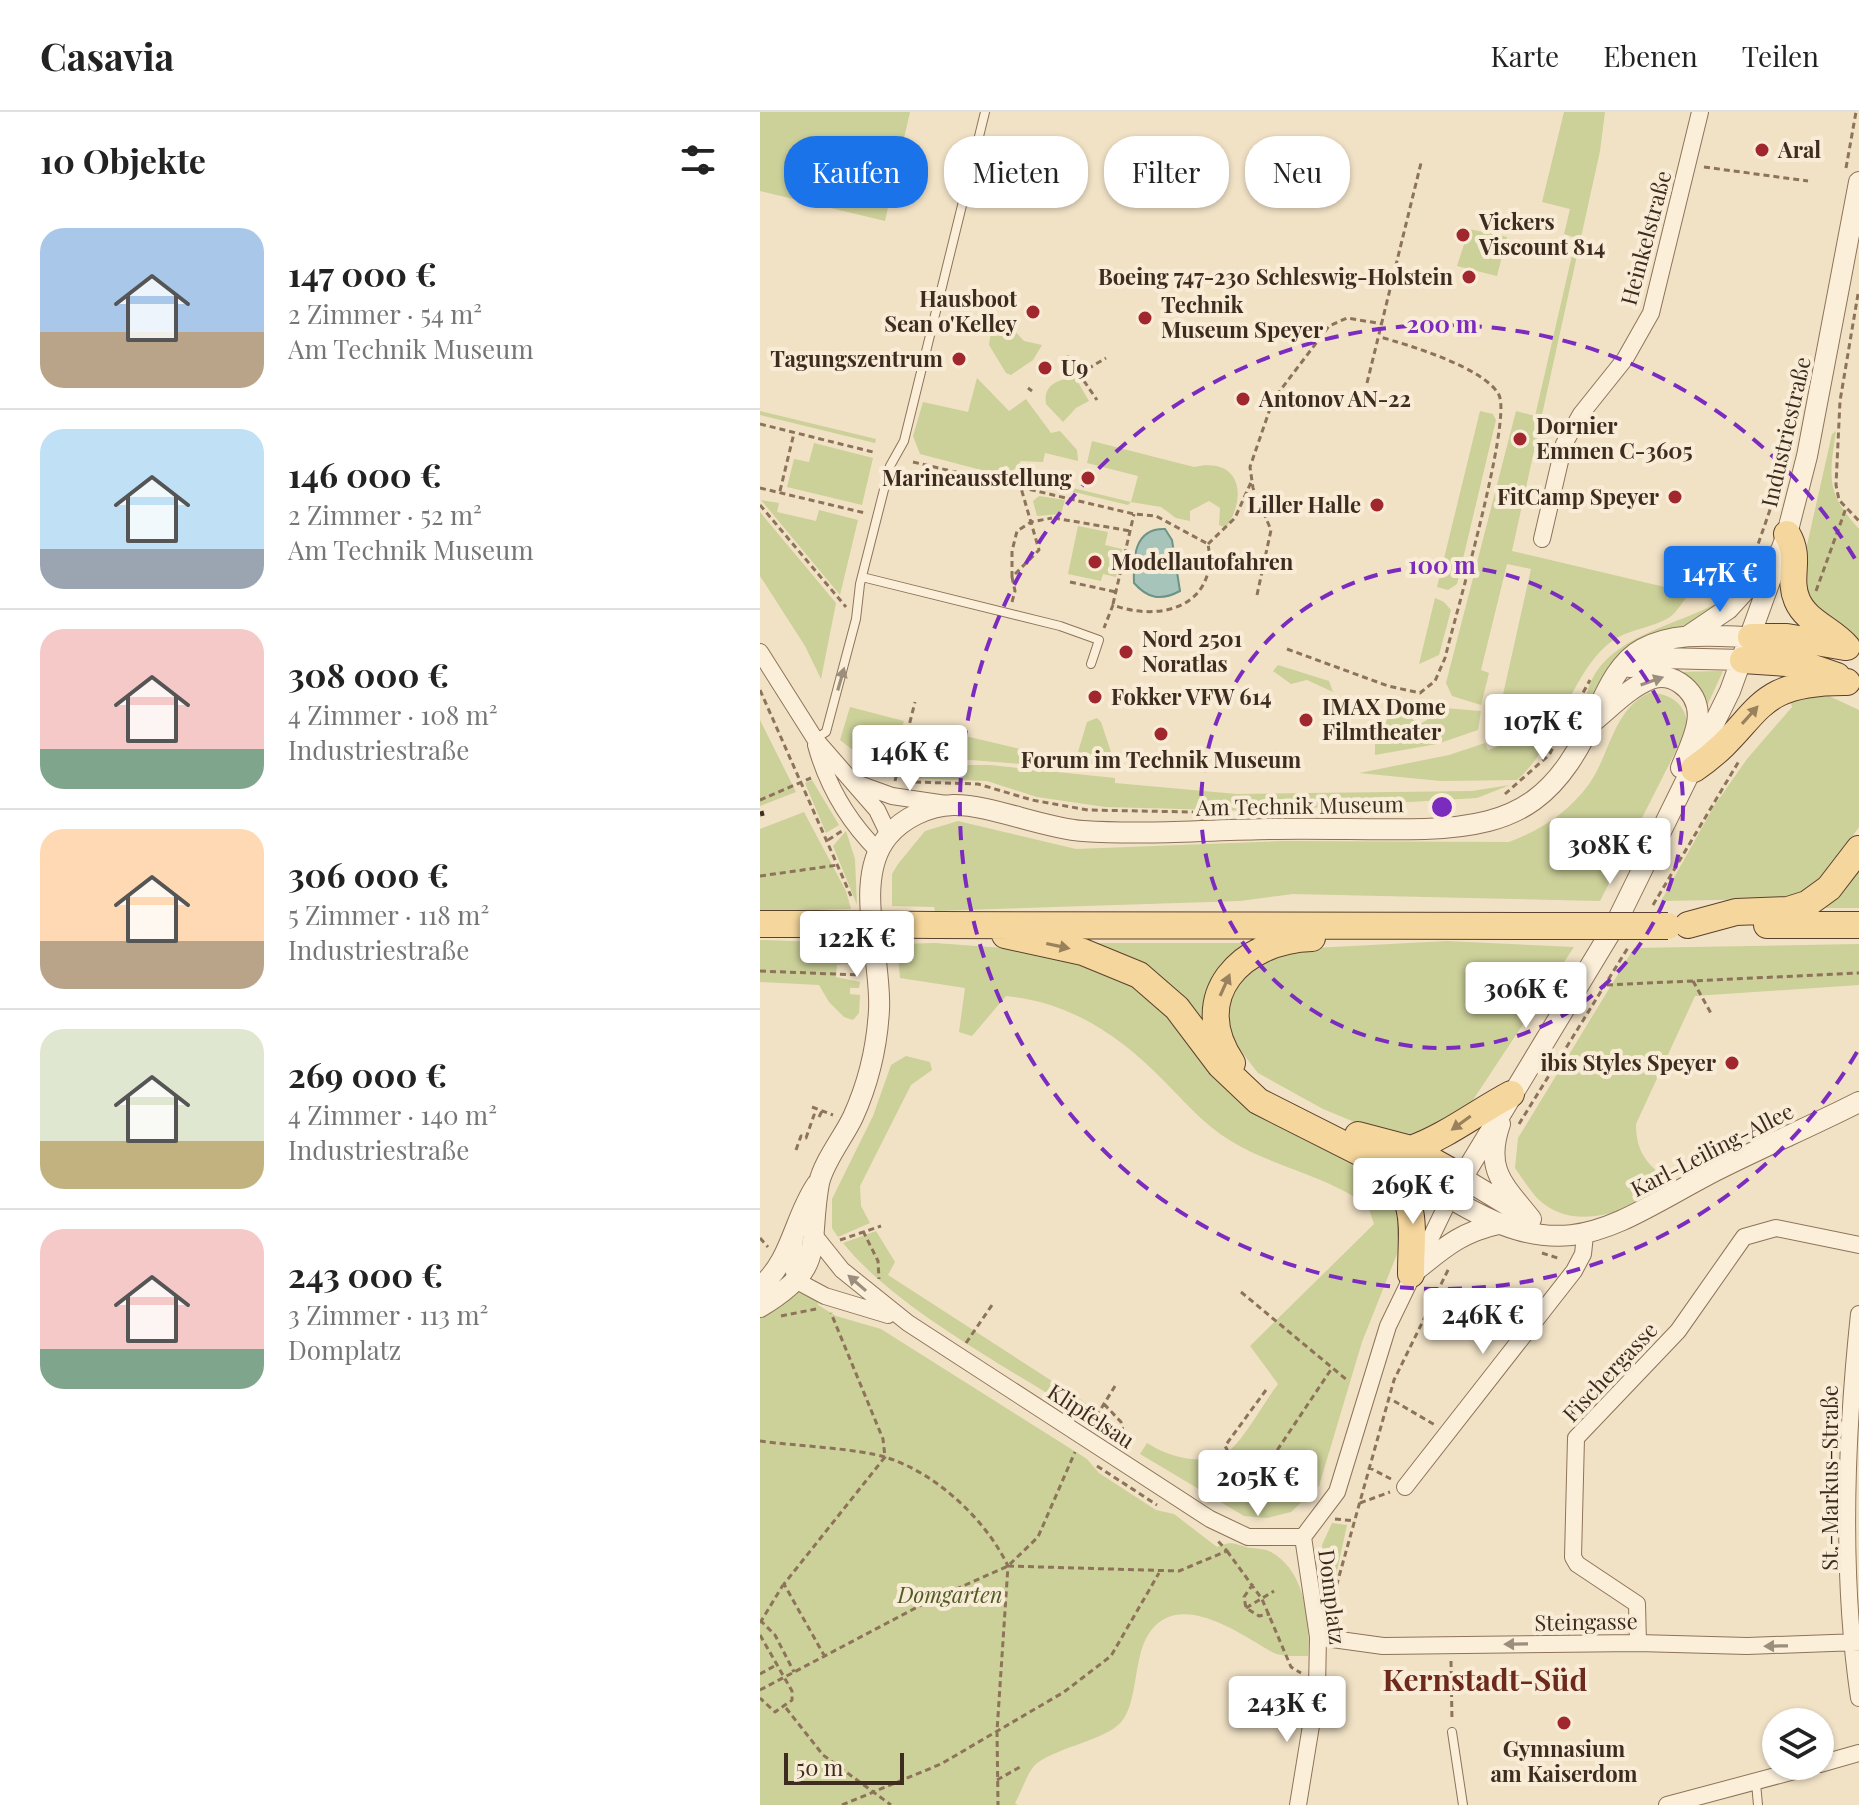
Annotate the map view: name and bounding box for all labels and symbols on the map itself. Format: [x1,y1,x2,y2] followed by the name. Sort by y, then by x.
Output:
[1777,134,1821,164] place label: Aral
[1753,141,1771,159] marker: Aral
[1613,167,1677,308] street label: Heinkelstraße
[1478,206,1605,261] place label: Vickers Viscount 814
[1454,226,1472,244] marker: Vickers Viscount 814
[1098,261,1453,291] place label: Boeing 747-230 Schleswig-Holstein
[1460,268,1478,286] marker: Boeing 747-230 Schleswig-Holstein
[884,283,1018,338] place label: Hausboot Sean o'Kelley
[1161,289,1324,344] place label: Technik Museum Speyer
[1024,303,1042,321] marker: Hausboot Sean o'Kelley
[1407,307,1478,339] text: 200 m
[1136,309,1154,327] marker: Technik Museum Speyer
[770,343,943,373] place label: Tagungszentrum
[950,350,968,368] marker: Tagungszentrum
[1061,352,1088,382] place label: U9
[1753,354,1817,510] street label: Industriestraße
[1036,359,1054,377] marker: U9
[1258,383,1411,413] place label: Antonov AN-22
[1234,390,1252,408] marker: Antonov AN-22
[1536,410,1693,465] place label: Dornier Emmen C-3605
[1511,430,1529,448] marker: Dornier Emmen C-3605
[882,462,1073,492] place label: Marineausstellung
[1079,469,1097,487] marker: Marineausstellung
[1497,481,1660,511] place label: FitCamp Speyer
[1666,488,1684,506] marker: FitCamp Speyer
[1248,489,1361,519] place label: Liller Halle
[1368,496,1386,514] marker: Liller Halle
[1111,546,1294,576] place label: Modellautofahren
[1655,546,1785,614] pin: 147K €
[1408,548,1476,580] text: 100 m
[1086,553,1104,571] marker: Modellautofahren
[1142,623,1242,678] place label: Nord 2501 Noratlas
[1117,643,1135,661] marker: Nord 2501 Noratlas
[835,666,847,691] one-way arrow
[1640,674,1664,686] one-way arrow
[1111,681,1272,711] place label: Fokker VFW 614
[1086,688,1104,706] marker: Fokker VFW 614
[1322,691,1446,746] place label: IMAX Dome Filmtheater
[1478,694,1608,762] pin: 107K €
[1740,706,1758,725] one-way arrow
[1297,711,1315,729] marker: IMAX Dome Filmtheater
[845,725,975,793] pin: 146K €
[1152,725,1170,743] marker: Forum im Technik Museum
[1021,744,1301,774] place label: Forum im Technik Museum
[1195,788,1405,822] street label: Am Technik Museum
[1428,793,1456,821] centre of rings
[1545,818,1675,886] pin: 308K €
[792,911,922,979] pin: 122K €
[1046,941,1071,953] one-way arrow
[1461,962,1591,1030] pin: 306K €
[1218,973,1232,996] one-way arrow
[1540,1047,1717,1077] place label: ibis Styles Speyer
[1723,1054,1741,1072] marker: ibis Styles Speyer
[1625,1095,1798,1203] street label: Karl-Leiling-Allee
[1451,1114,1472,1130] one-way arrow
[1348,1158,1478,1226] pin: 269K €
[847,1275,867,1292] one-way arrow
[1418,1288,1548,1356] pin: 246K €
[1555,1315,1663,1428] street label: Fischergasse
[1042,1376,1141,1455] street label: Klipfelsau
[1814,1385,1844,1571] street label: St.-Markus-Straße
[1193,1450,1323,1518] pin: 205K €
[1312,1548,1354,1646] street label: Domplatz
[897,1579,1002,1609] park label: Domgarten
[1534,1605,1638,1637] street label: Steingasse
[1503,1638,1528,1650] one-way arrow
[1763,1640,1788,1652] one-way arrow
[1383,1659,1587,1699] district label: Kernstadt-Süd
[1222,1676,1352,1744] pin: 243K €
[1555,1714,1573,1732] marker: Gymnasium am Kaiserdom
[1490,1733,1638,1788] place label: Gymnasium am Kaiserdom
[784,1749,904,1785] scale bar

